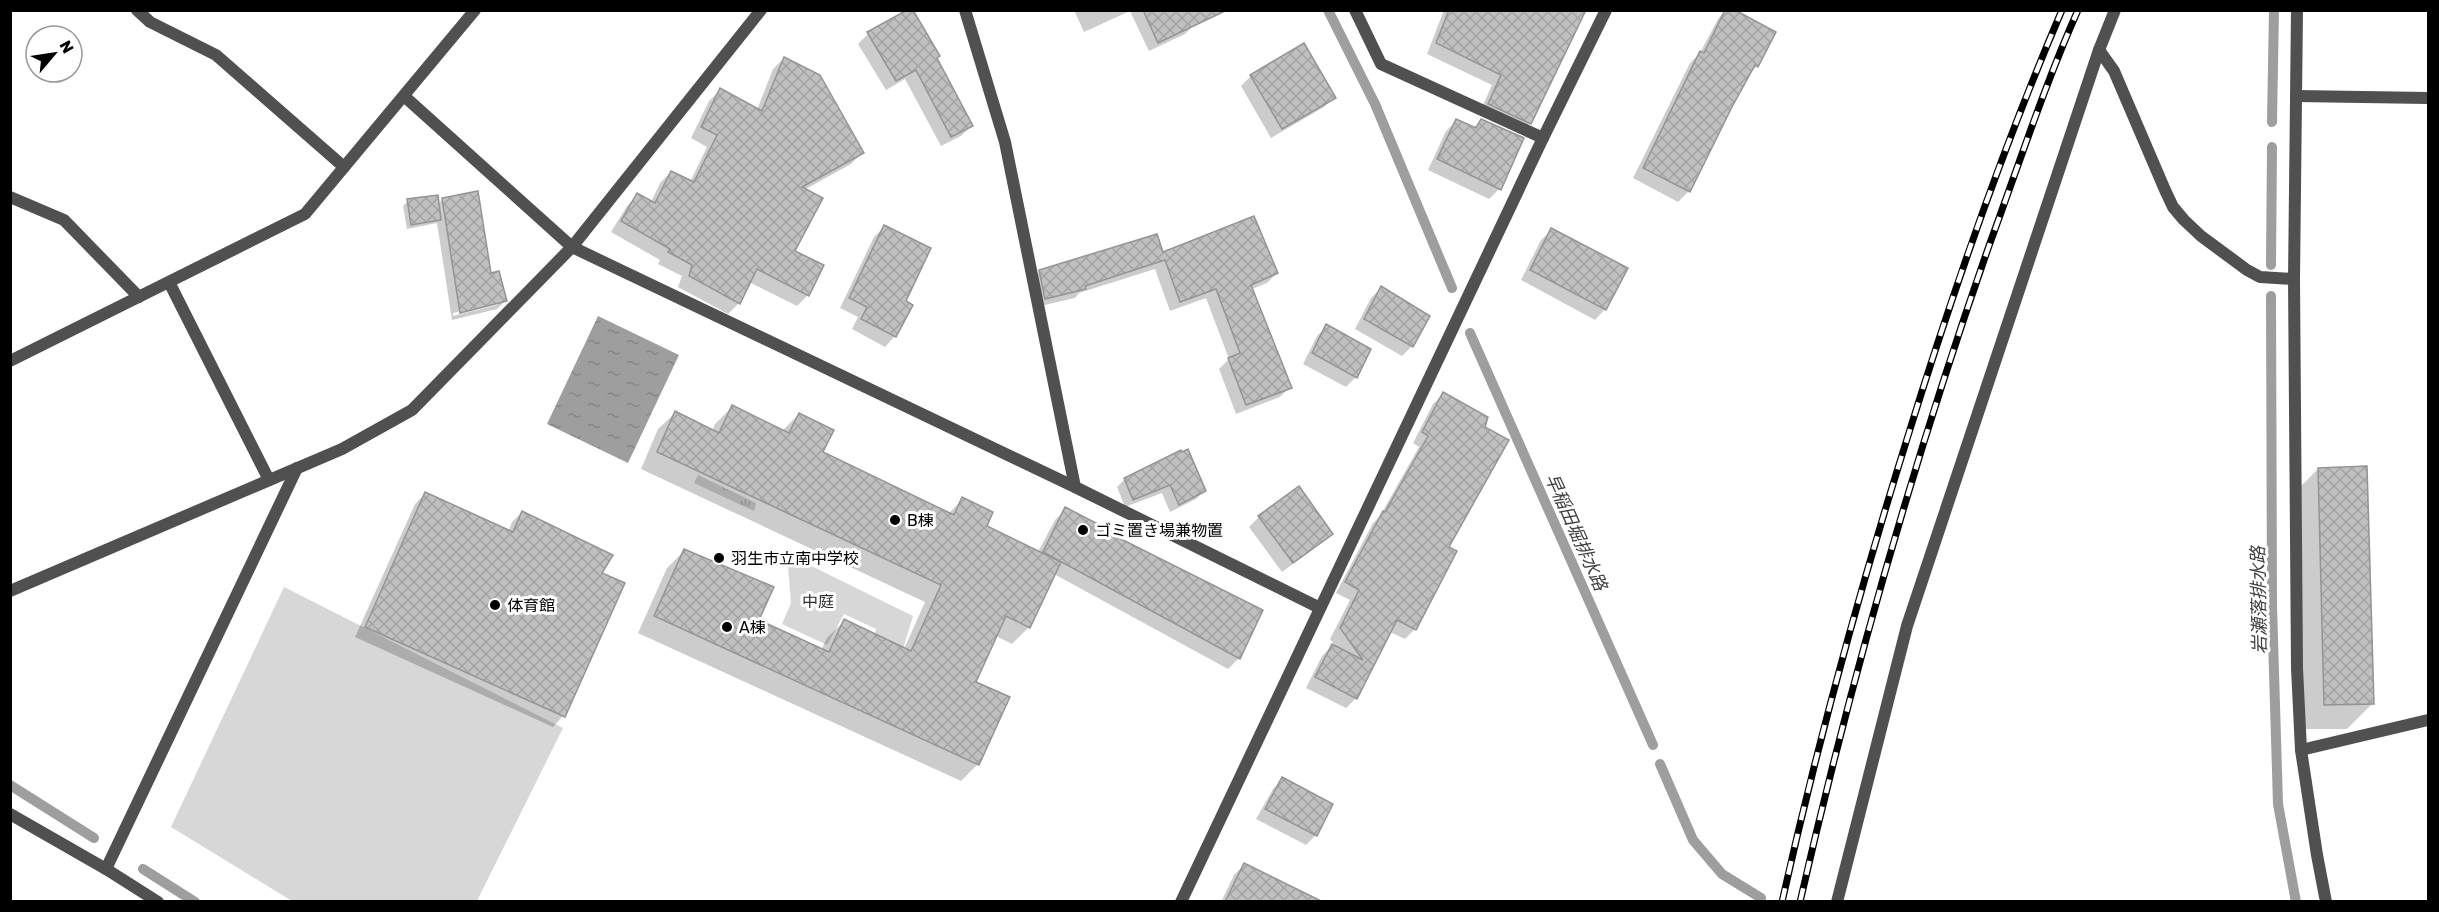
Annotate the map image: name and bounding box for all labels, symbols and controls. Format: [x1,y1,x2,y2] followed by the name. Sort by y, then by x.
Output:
[24,24,84,84] north arrow
[56,37,78,57] text: N
[1540,470,1612,596] water label: 早稲田堀排水路
[907,511,934,530] place label: B棟
[888,513,902,527] marker: B棟
[1095,521,1223,540] place label: ゴミ置き場兼物置
[1076,523,1090,537] marker: ゴミ置き場兼物置
[2247,544,2271,654] water label: 岩瀬落排水路
[731,549,859,568] place label: 羽生市立南中学校
[712,551,726,565] marker: 羽生市立南中学校
[802,592,834,611] park label: 中庭
[507,596,555,615] place label: 体育館
[488,598,502,612] marker: 体育館
[739,618,766,637] place label: A棟
[720,620,734,634] marker: A棟

